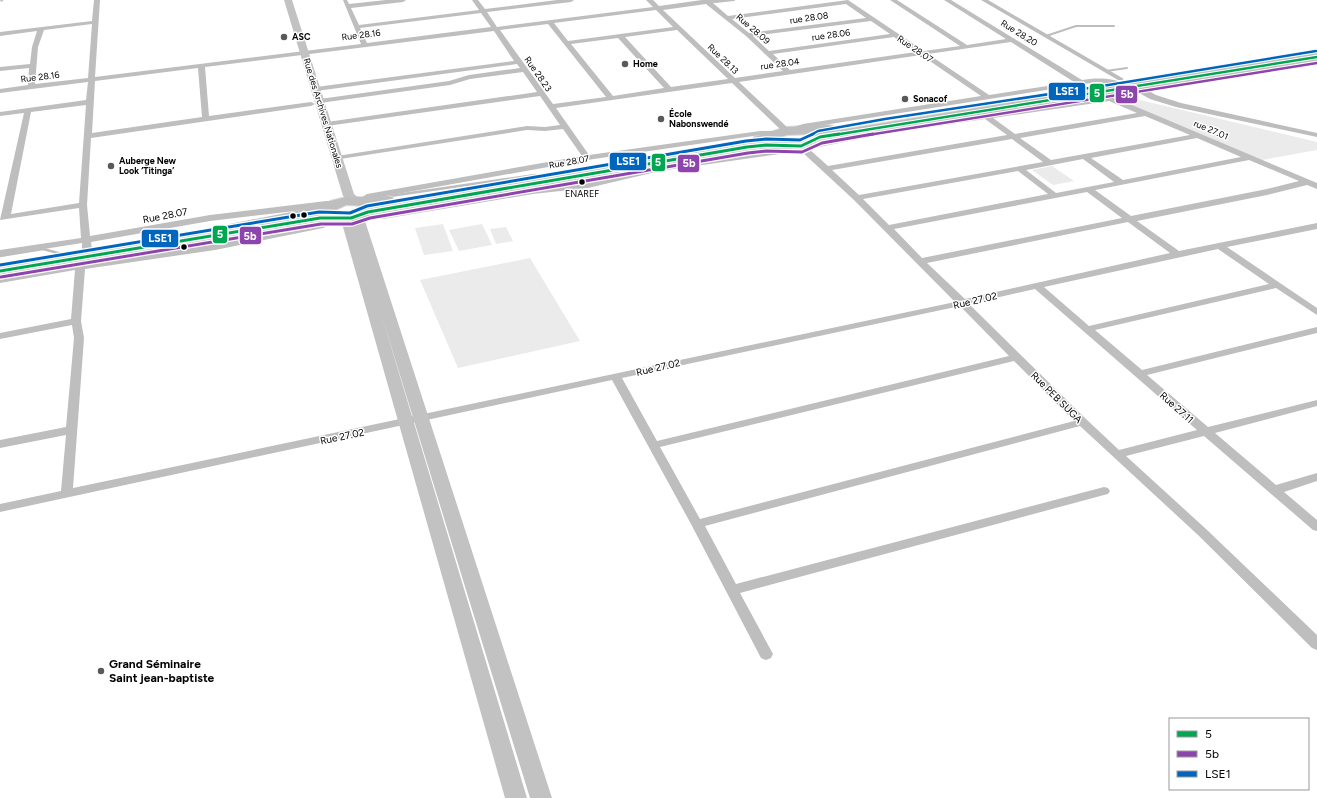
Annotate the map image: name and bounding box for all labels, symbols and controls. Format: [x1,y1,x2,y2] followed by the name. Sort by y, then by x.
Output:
[789,9,829,26] street label: rue 28.08
[734,11,772,46] street label: Rue 28.09
[999,17,1040,48] street label: Rue 28.20
[811,26,851,43] street label: rue 28.06
[341,27,381,42] street label: Rue 28.16
[292,31,311,42] place label: ASC
[279,32,289,42] marker: ASC
[895,33,935,65] street label: Rue 28.07
[706,41,741,76] street label: Rue 28.13
[522,54,554,93] street label: Rue 28.23
[760,55,800,72] street label: rue 28.04
[301,57,345,169] street label: Rue des Archives Nationales
[633,58,658,69] place label: Home
[620,59,630,69] marker: Home
[20,69,60,84] street label: Rue 28.16
[1048,82,1086,101] line badge: LSE1
[1089,83,1105,103] line badge: 5
[1055,85,1079,98] text: LSE1
[1115,85,1138,104] line badge: 5b
[1094,87,1100,100] text: 5
[1121,88,1134,101] text: 5b
[913,93,948,104] place label: Sonacof
[900,94,910,104] marker: Sonacof
[669,107,729,129] place label: École Nabonswendé
[656,114,666,124] marker: École Nabonswendé
[1192,117,1230,142] street label: rue 27.01
[609,152,647,171] line badge: LSE1
[548,153,590,170] street label: Rue 28.07
[651,153,666,172] line badge: 5
[677,154,700,173] line badge: 5b
[119,155,177,176] place label: Auberge New Look ‘Titinga’
[616,155,640,168] text: LSE1
[655,156,661,169] text: 5
[683,157,696,170] text: 5b
[106,161,116,171] marker: Auberge New Look ‘Titinga’
[577,177,587,187] marker: ENAREF
[565,188,599,199] place label: ENAREF
[142,205,189,226] street label: Rue 28.07
[299,210,309,220] unlabelled marker
[288,211,298,221] unlabelled marker
[212,225,228,244] line badge: 5
[239,226,262,245] line badge: 5b
[217,228,223,241] text: 5
[141,229,179,248] line badge: LSE1
[244,230,257,243] text: 5b
[148,232,172,245] text: LSE1
[179,242,189,252] unlabelled marker
[952,289,998,312] street label: Rue 27.02
[635,356,681,379] street label: Rue 27.02
[1028,369,1085,426] street label: Rue PEB SUGA
[1157,389,1196,426] street label: Rue 27.11
[319,425,365,448] street label: Rue 27.02
[109,657,215,685] place label: Grand Séminaire Saint jean-baptiste
[96,666,106,676] marker: Grand Séminaire Saint jean-baptiste
[1169,718,1309,790] legend
[1205,727,1212,741] text: 5
[1205,747,1219,761] text: 5b
[1205,767,1231,781] text: LSE1

